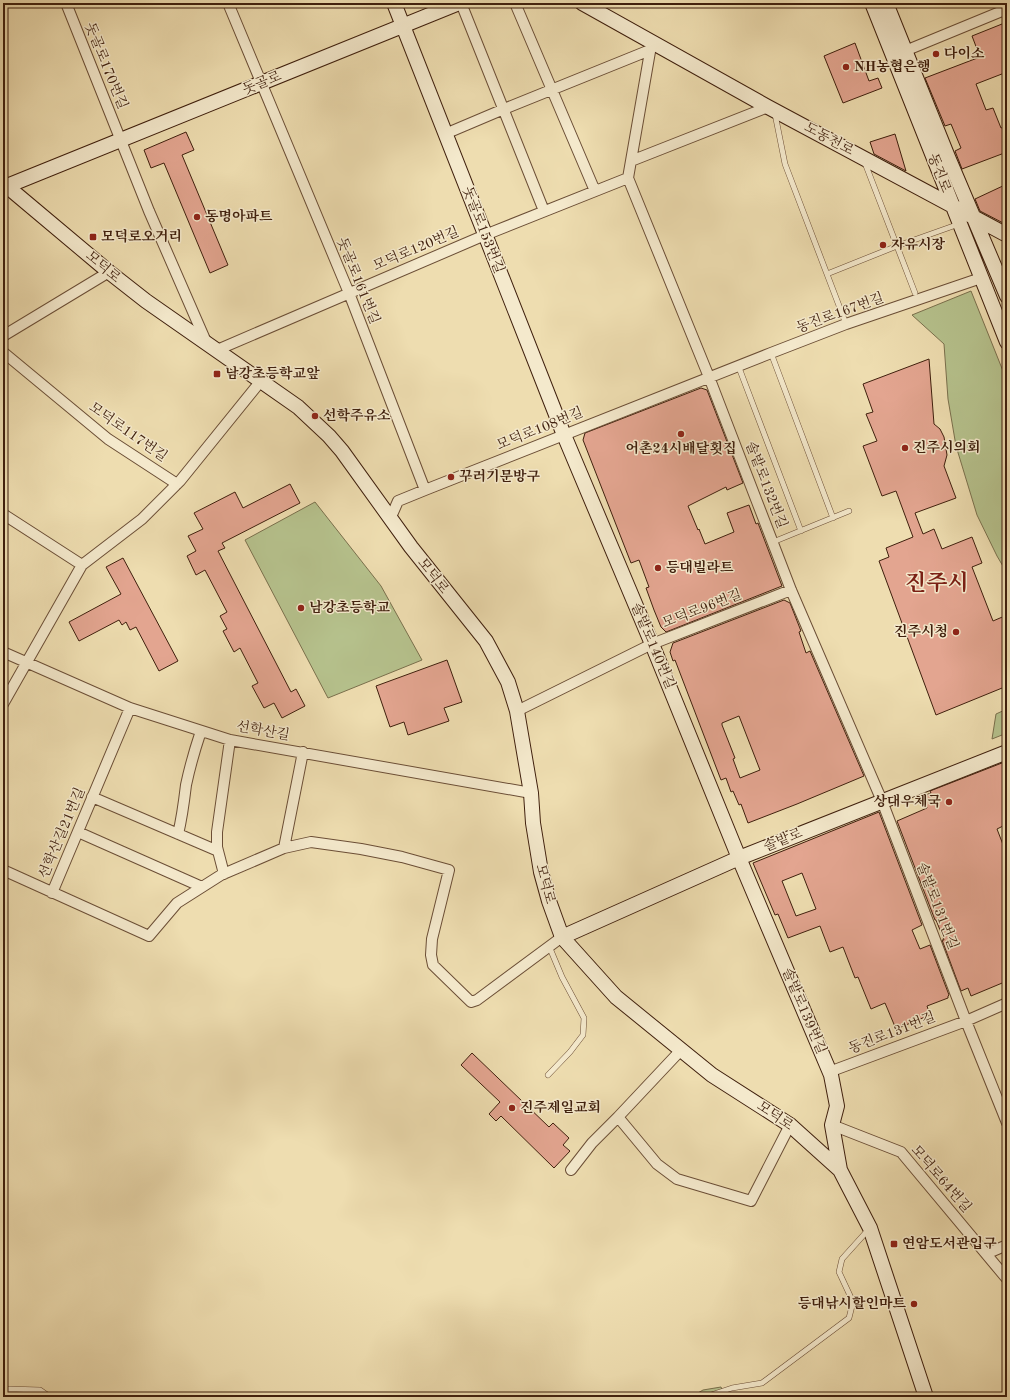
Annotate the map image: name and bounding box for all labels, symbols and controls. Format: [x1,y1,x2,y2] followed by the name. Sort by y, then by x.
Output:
[82,20,131,111] street label: 돗골로170번길
[944,45,985,61] place label: 다이소
[931,49,941,59] marker: 다이소
[854,58,930,74] place label: NH농협은행
[841,62,851,72] marker: NH농협은행
[240,68,284,97] street label: 돗골로
[802,119,857,158] street label: 도동천로
[925,151,954,195] street label: 동진로
[460,184,507,275] street label: 돗골로153번길
[205,208,273,224] place label: 동명아파트
[192,212,202,222] marker: 동명아파트
[371,224,461,273] street label: 모덕로120번길
[101,228,182,244] place label: 모덕로오거리
[88,232,98,242] marker: 모덕로오거리
[334,235,383,326] street label: 돗골로161번길
[891,236,946,252] place label: 자유시장
[878,240,888,250] marker: 자유시장
[83,248,124,286] street label: 모덕로
[794,290,886,335] street label: 동진로167번길
[225,365,320,381] place label: 남강초등학교앞
[212,369,222,379] marker: 남강초등학교앞
[86,399,170,464] street label: 모덕로117번길
[494,404,585,453] street label: 모덕로108번길
[323,407,391,423] place label: 선학주유소
[310,411,320,421] marker: 선학주유소
[676,429,686,439] marker: 어촌24시배달횟집
[743,439,790,530] street label: 솔밭로132번길
[913,439,981,455] place label: 진주시의회
[626,440,736,456] place label: 어촌24시배달횟집
[900,443,910,453] marker: 진주시의회
[459,468,541,484] place label: 꾸러기문방구
[446,472,456,482] marker: 꾸러기문방구
[415,555,452,597] street label: 모덕로
[666,559,734,575] place label: 등대빌라트
[653,563,663,573] marker: 등대빌라트
[905,570,969,595] district label: 진주시
[660,587,744,631] street label: 모덕로96번길
[309,599,391,615] place label: 남강초등학교
[629,601,678,691] street label: 솔밭로140번길
[296,603,306,613] marker: 남강초등학교
[894,623,948,639] place label: 진주시청
[951,627,961,637] marker: 진주시청
[235,718,291,743] street label: 선학산길
[36,785,87,881] street label: 선학산길21번길
[873,793,941,809] place label: 상대우체국
[944,797,954,807] marker: 상대우체국
[761,825,805,854] street label: 솔밭로
[914,860,961,951] street label: 솔밭로131번길
[533,862,558,906] street label: 모덕로
[780,966,829,1056] street label: 솔밭로139번길
[846,1009,937,1056] street label: 동진로131번길
[754,1098,797,1133] street label: 모덕로
[520,1099,601,1115] place label: 진주제일교회
[507,1103,517,1113] marker: 진주제일교회
[908,1142,975,1215] street label: 모덕로64번길
[902,1235,997,1251] place label: 연암도서관입구
[889,1239,899,1249] marker: 연암도서관입구
[798,1295,906,1311] place label: 등대낚시할인마트
[909,1299,919,1309] marker: 등대낚시할인마트

